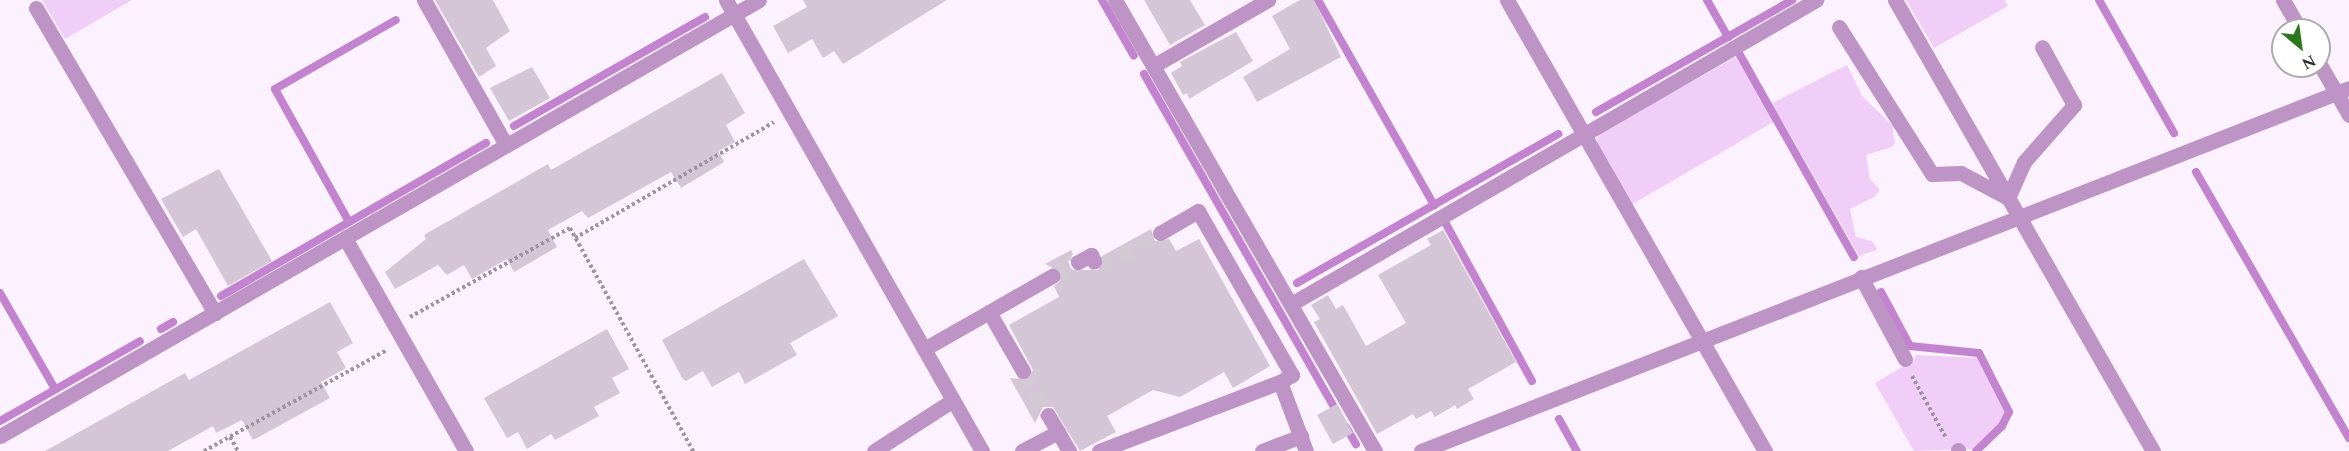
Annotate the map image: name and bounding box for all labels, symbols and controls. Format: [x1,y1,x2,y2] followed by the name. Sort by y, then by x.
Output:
[2271,18,2331,78] north arrow
[2297,48,2320,76] text: N

